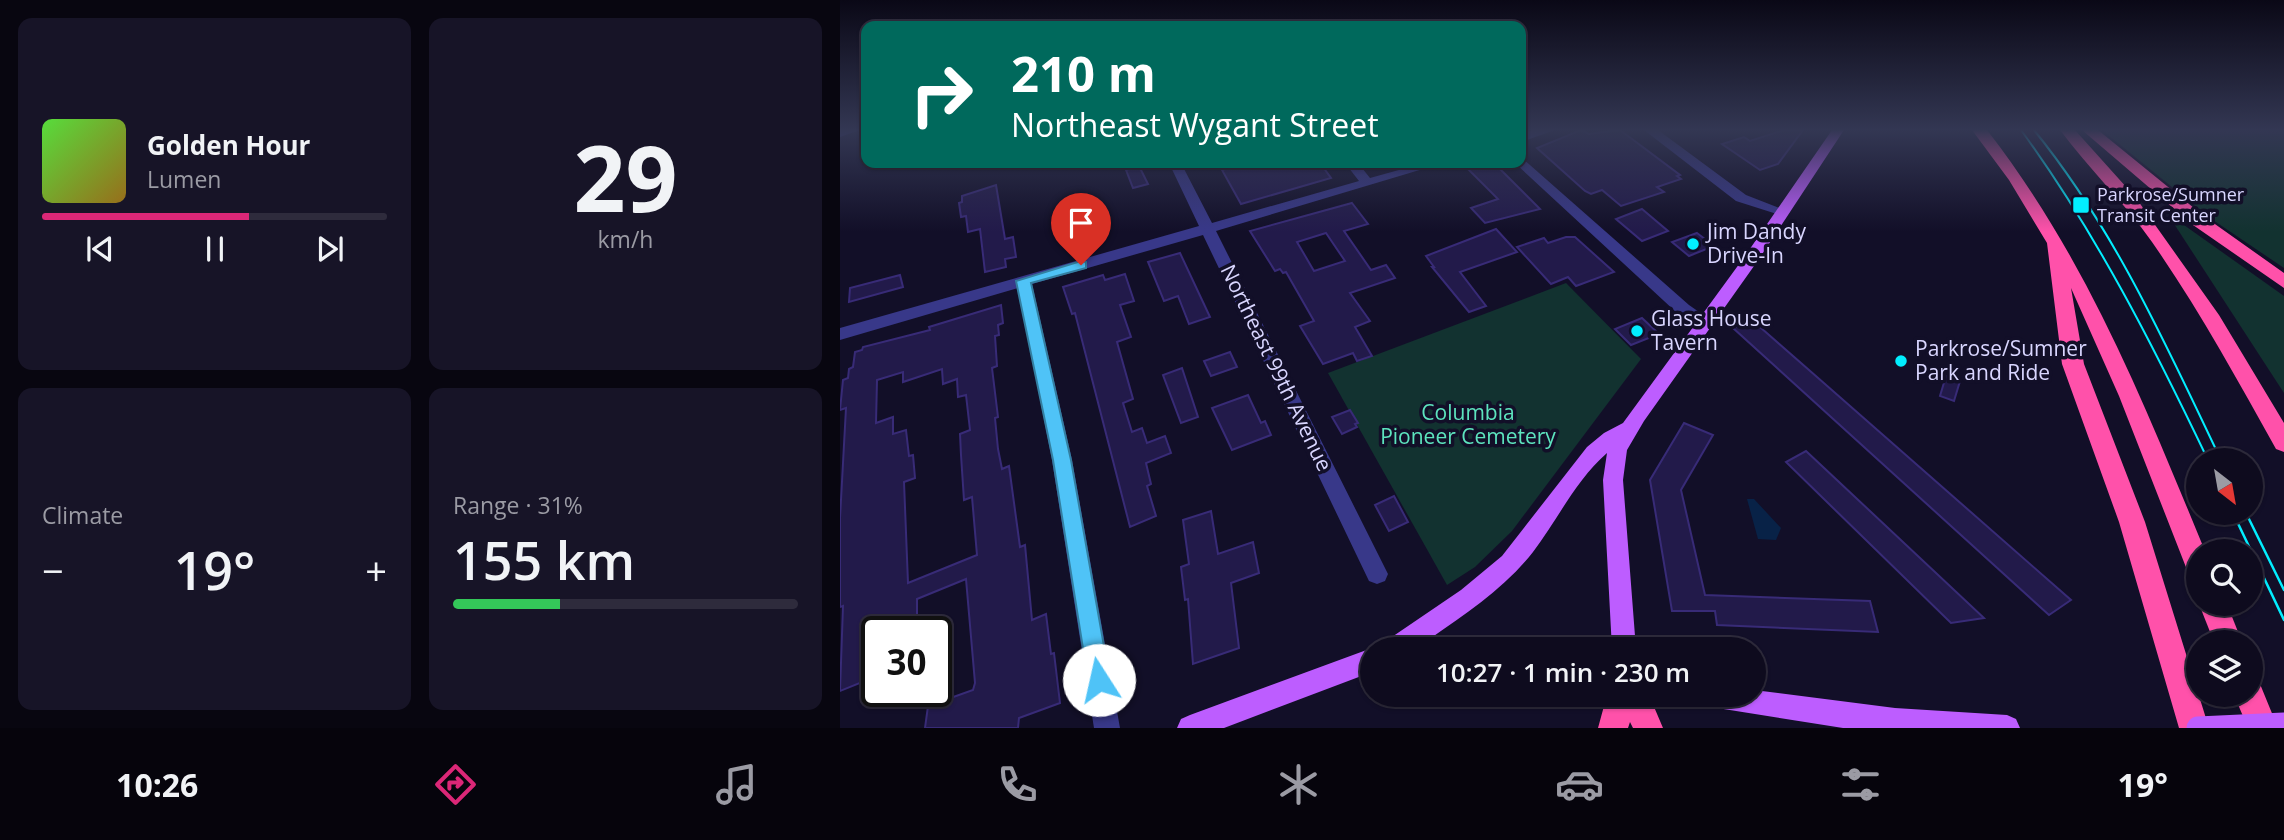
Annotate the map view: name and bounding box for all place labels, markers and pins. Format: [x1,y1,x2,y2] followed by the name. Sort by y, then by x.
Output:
[2097,182,2245,227] place label: Parkrose/Sumner Transit Center
[1051,193,1111,265] pin
[2071,195,2091,215] marker: Parkrose/Sumner Transit Center
[1705,217,1806,269] place label: Jim Dandy Drive-In
[1685,236,1701,252] marker: Jim Dandy Drive-In
[1651,304,1772,356] place label: Glass House Tavern
[1629,323,1645,339] marker: Glass House Tavern
[1915,334,2087,386] place label: Parkrose/Sumner Park and Ride
[1893,353,1909,369] marker: Parkrose/Sumner Park and Ride

